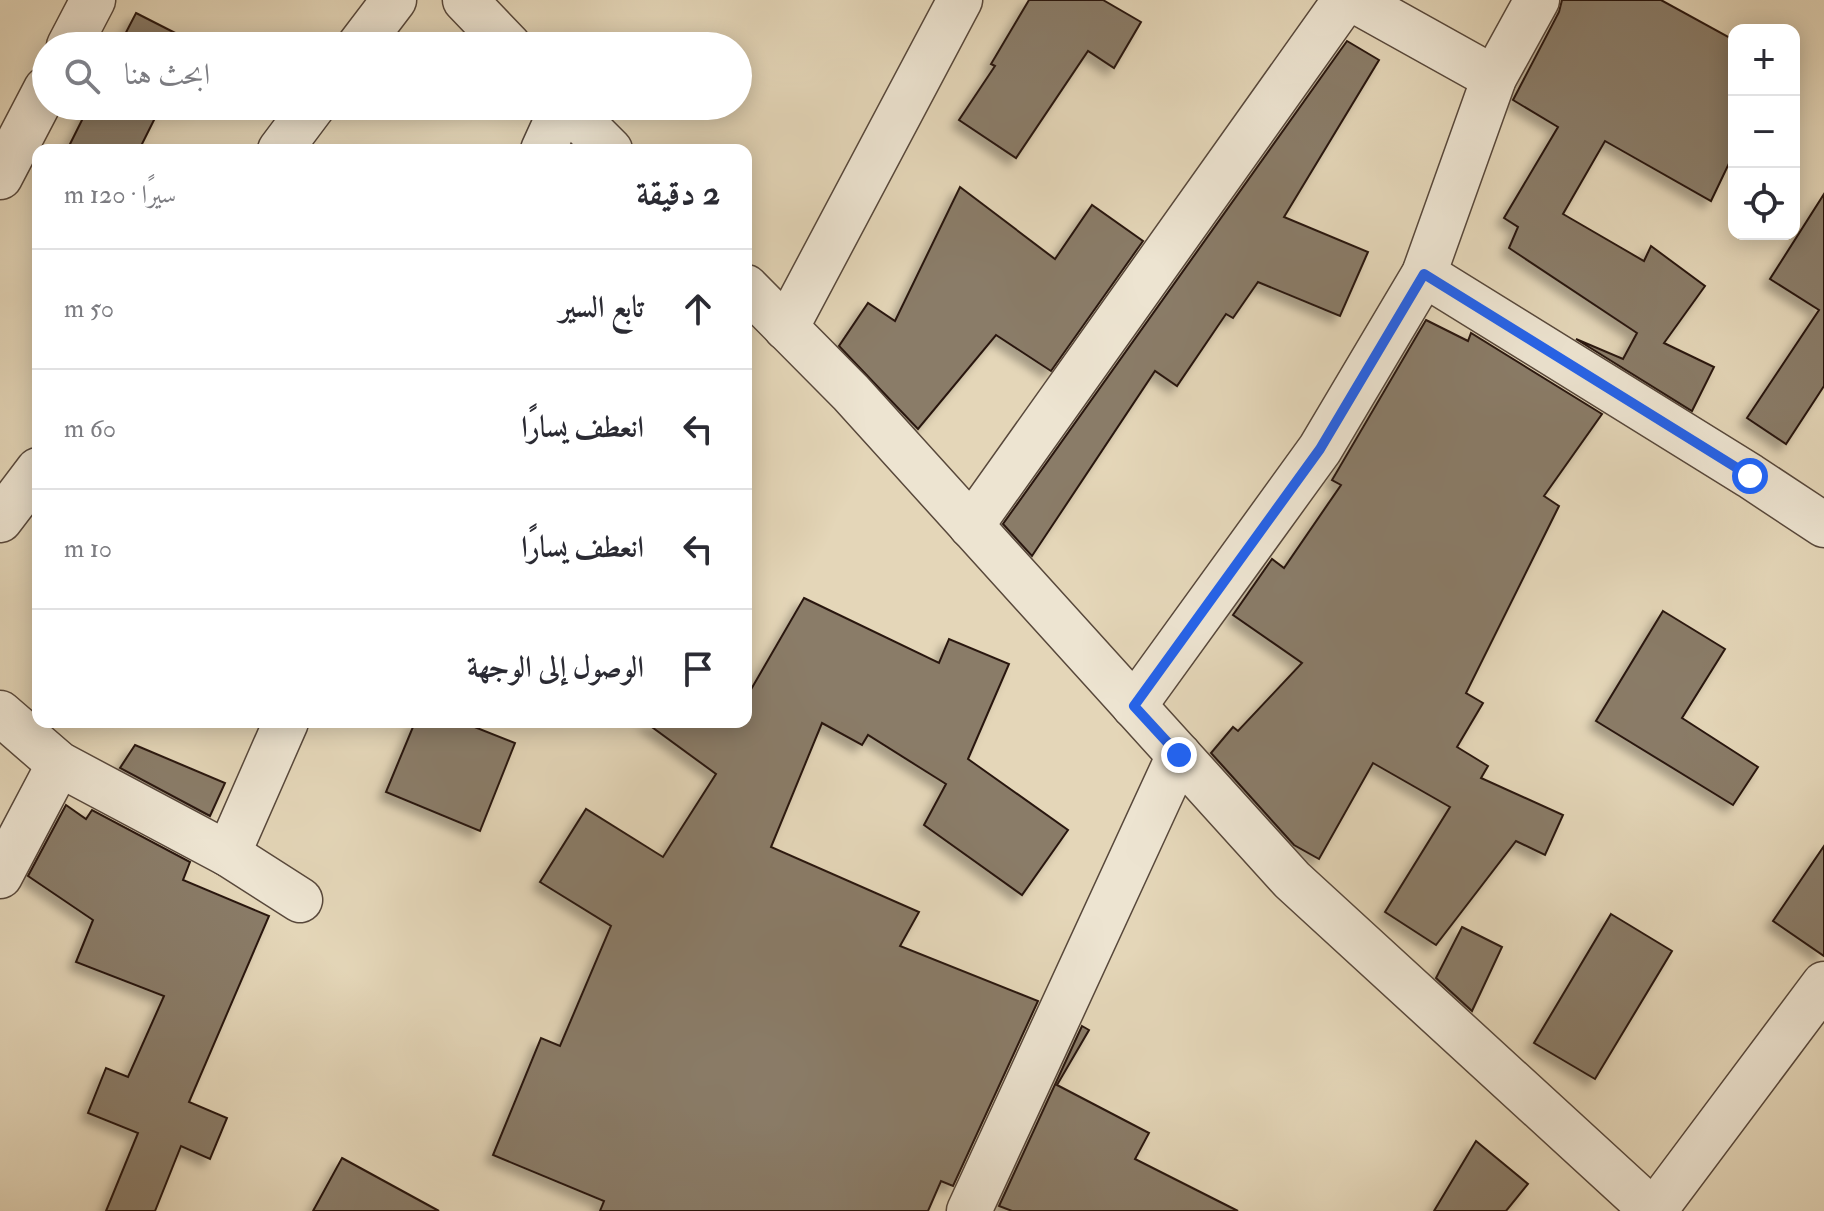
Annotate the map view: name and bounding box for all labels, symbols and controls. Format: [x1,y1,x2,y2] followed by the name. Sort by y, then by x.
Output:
[1728,24,1800,240] map controls
[1728,24,1800,96] button: +
[32,32,752,120] search box
[60,54,104,98] icon: search
[124,56,210,93] text: ابحث هنا
[1728,96,1800,168] button: −
[1728,168,1800,240] button: locate
[636,172,720,215] text: 2 دقيقة
[64,179,176,211] text: سيرًا · 120 m
[676,287,720,331] icon: ahead
[559,289,644,326] text: تابع السير
[64,293,114,325] text: 50 m
[676,407,720,451] icon: left
[521,409,644,446] text: انعطف يسارًا
[64,413,116,445] text: 60 m
[1732,458,1768,494] route start
[676,527,720,571] icon: left
[521,529,644,566] text: انعطف يسارًا
[64,533,112,565] text: 10 m
[676,647,720,691] icon: arrive
[467,649,644,686] text: الوصول إلى الوجهة
[1161,737,1197,773] route end

